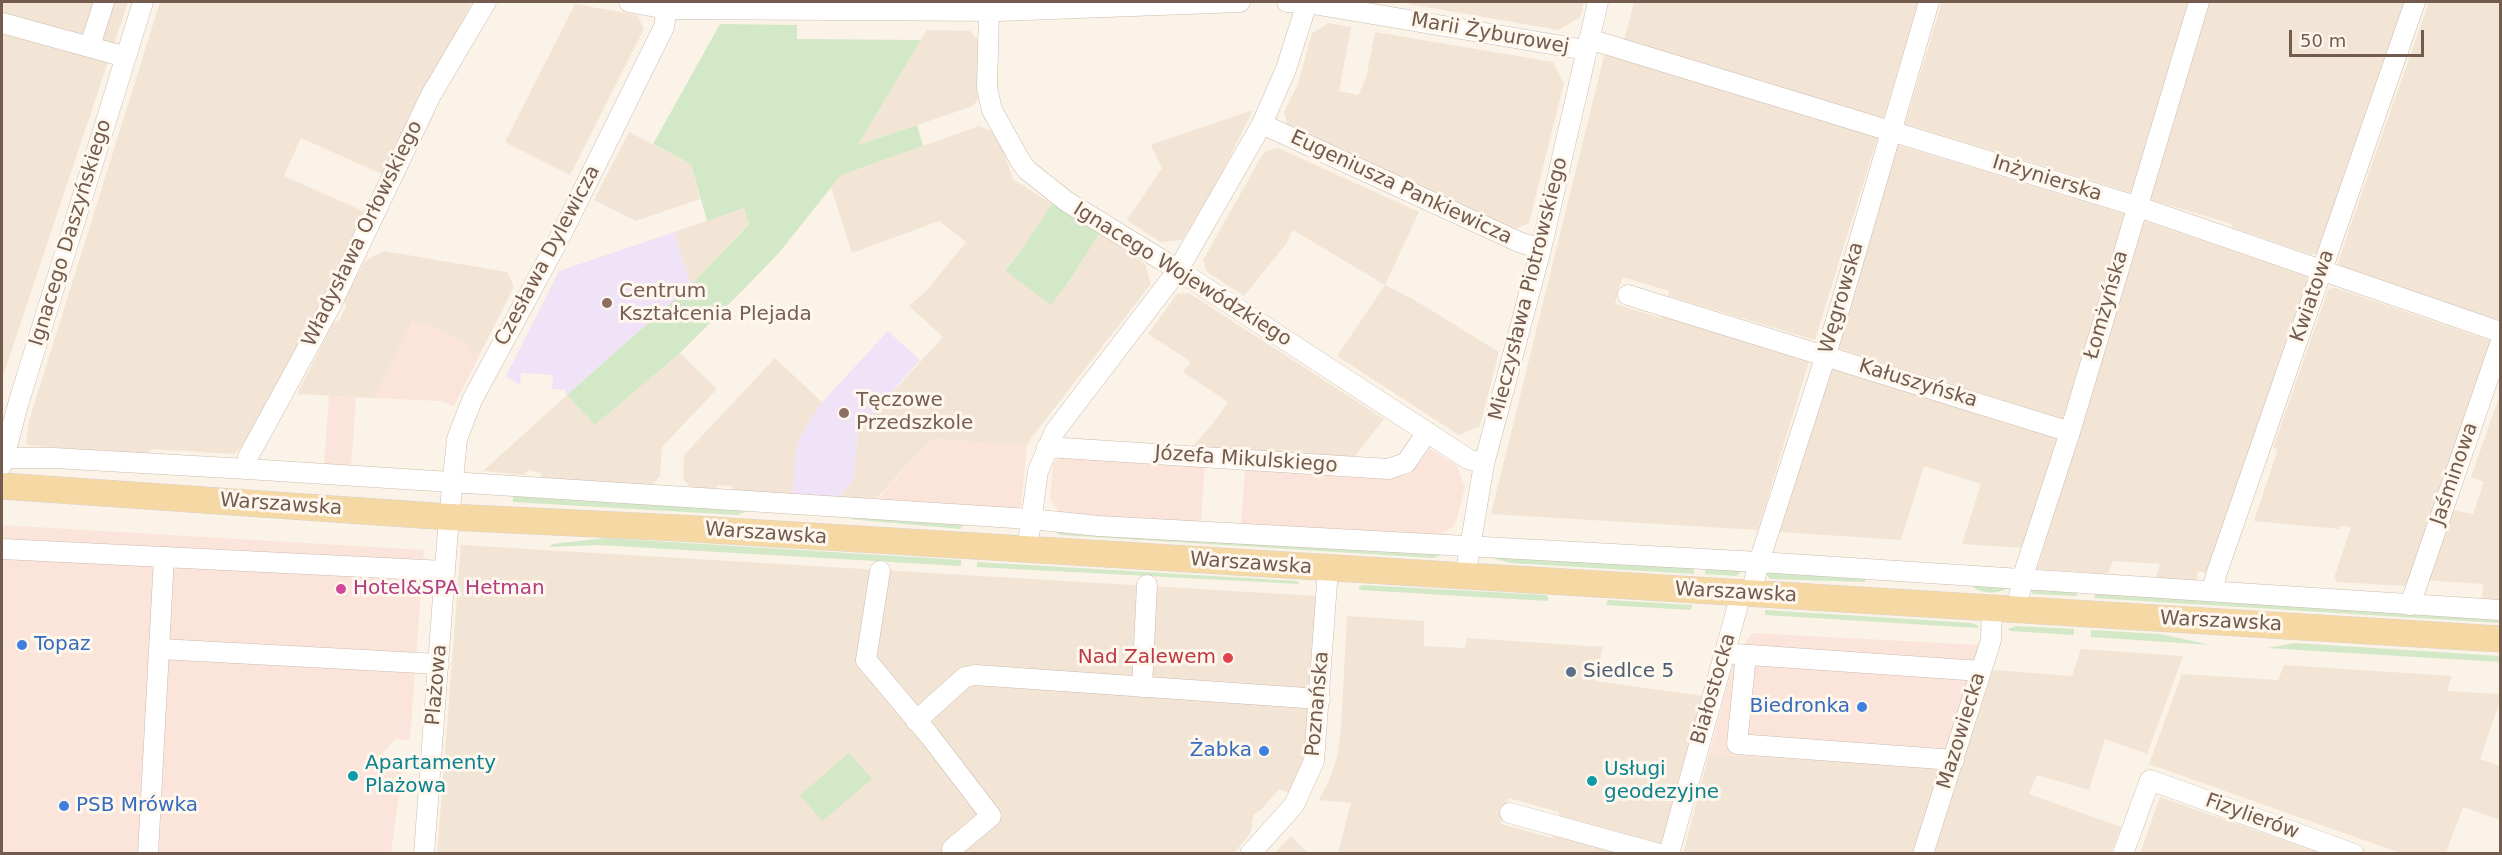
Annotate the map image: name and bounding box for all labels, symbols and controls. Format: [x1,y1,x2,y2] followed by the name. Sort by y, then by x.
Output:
[1409,8,1571,60] street label: Marii Żyburowej
[2292,18,2427,56] scale bar
[2300,30,2346,51] text: 50 m
[25,117,117,349] street label: Ignacego Daszyńskiego
[298,117,428,351] street label: Władysława Orłowskiego
[1286,126,1516,250] street label: Eugeniusza Pankiewicza
[1989,151,2105,207] street label: Inżynierska
[1485,155,1573,423] street label: Mieczysława Piotrowskiego
[490,162,606,350] street label: Czesława Dylewicza
[1068,198,1296,352] street label: Ignacego Wojewódzkiego
[1815,239,1869,357] street label: Węgrowska
[2286,247,2340,345] street label: Kwiatowa
[2080,248,2134,362] street label: Łomżyńska
[619,280,812,327] place label: Centrum Kształcenia Plejada
[600,296,614,310] marker: Centrum Kształcenia Plejada
[1856,355,1980,413] street label: Kałuszyńska
[856,389,973,436] place label: Tęczowe Przedszkole
[837,406,851,420] marker: Tęczowe Przedszkole
[2426,419,2484,529] street label: Jaśminowa
[1154,442,1338,478] street label: Józefa Mikulskiego
[219,489,343,521] street label: Warszawska
[704,518,828,550] street label: Warszawska
[1189,548,1313,580] street label: Warszawska
[353,577,545,601] place label: Hotel&SPA Hetman
[1674,578,1798,608] street label: Warszawska
[334,582,348,596] marker: Hotel&SPA Hetman
[2159,607,2283,637] street label: Warszawska
[1687,631,1741,747] street label: Białostocka
[34,633,91,657] place label: Topaz
[15,638,29,652] marker: Topaz
[422,643,452,727] street label: Plażowa
[1078,646,1216,670] place label: Nad Zalewem
[1301,650,1335,758] street label: Poznańska
[1221,651,1235,665] marker: Nad Zalewem
[1583,660,1674,684] place label: Siedlce 5
[1564,665,1578,679] marker: Siedlce 5
[1933,670,1991,792] street label: Mazowiecka
[1750,695,1850,719] place label: Biedronka
[1855,700,1869,714] marker: Biedronka
[1190,739,1252,763] place label: Żabka
[1257,744,1271,758] marker: Żabka
[365,752,496,799] place label: Apartamenty Plażowa
[1604,758,1719,805] place label: Usługi geodezyjne
[346,769,360,783] marker: Apartamenty Plażowa
[1585,774,1599,788] marker: Usługi geodezyjne
[2202,789,2302,845] street label: Fizylierów
[76,794,198,818] place label: PSB Mrówka
[57,799,71,813] marker: PSB Mrówka

